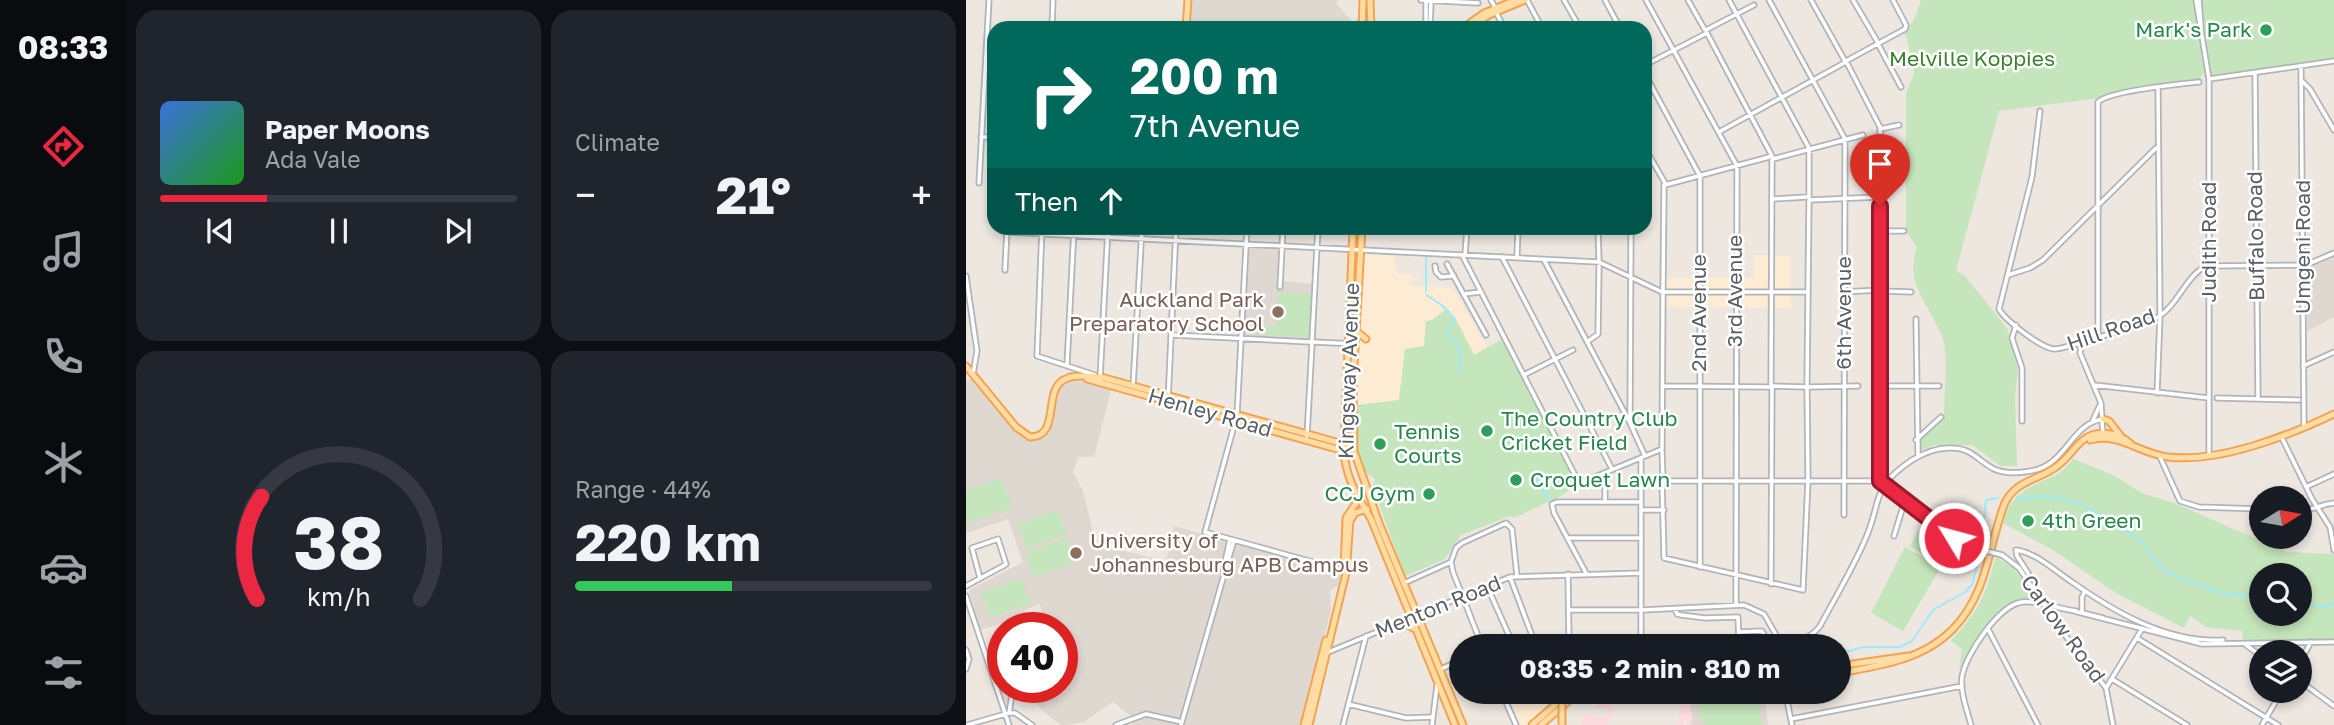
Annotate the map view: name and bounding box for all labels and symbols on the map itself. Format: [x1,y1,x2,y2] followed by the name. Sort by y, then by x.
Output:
[2135,16,2252,42] place label: Mark's Park
[2258,22,2274,38] marker: Mark's Park
[1889,45,2055,71] park label: Melville Koppies
[1850,134,1910,206] pin
[2241,171,2269,301] street label: Buffalo Road
[2289,180,2315,314] street label: Umgeni Road
[2195,182,2221,302] street label: Judith Road
[1721,235,1747,347] street label: 3rd Avenue
[1685,254,1711,372] street label: 2nd Avenue
[1830,256,1856,370] street label: 6th Avenue
[1332,282,1364,459] street label: Kingsway Avenue
[1069,286,1264,336] place label: Auckland Park Preparatory School
[2063,302,2158,356] street label: Hill Road
[1270,304,1286,320] marker: Auckland Park Preparatory School
[1145,382,1275,442] street label: Henley Road
[1501,405,1678,455] place label: The Country Club Cricket Field
[1394,418,1462,468] place label: Tennis Courts
[1479,423,1495,439] marker: The Country Club Cricket Field
[1372,436,1388,452] marker: Tennis Courts
[1530,466,1670,492] place label: Croquet Lawn
[1508,472,1524,488] marker: Croquet Lawn
[1324,480,1415,506] place label: CCJ Gym
[1421,486,1437,502] marker: CCJ Gym
[2249,486,2312,550] north arrow
[1917,501,1991,575] position arrow
[2042,507,2141,533] place label: 4th Green
[2020,513,2036,529] marker: 4th Green
[1090,527,1369,577] place label: University of Johannesburg APB Campus
[1068,545,1084,561] marker: University of Johannesburg APB Campus
[1371,569,1504,643] street label: Menton Road
[2016,569,2112,687] street label: Carlow Road
[987,612,1078,703] speed limit sign: 40

